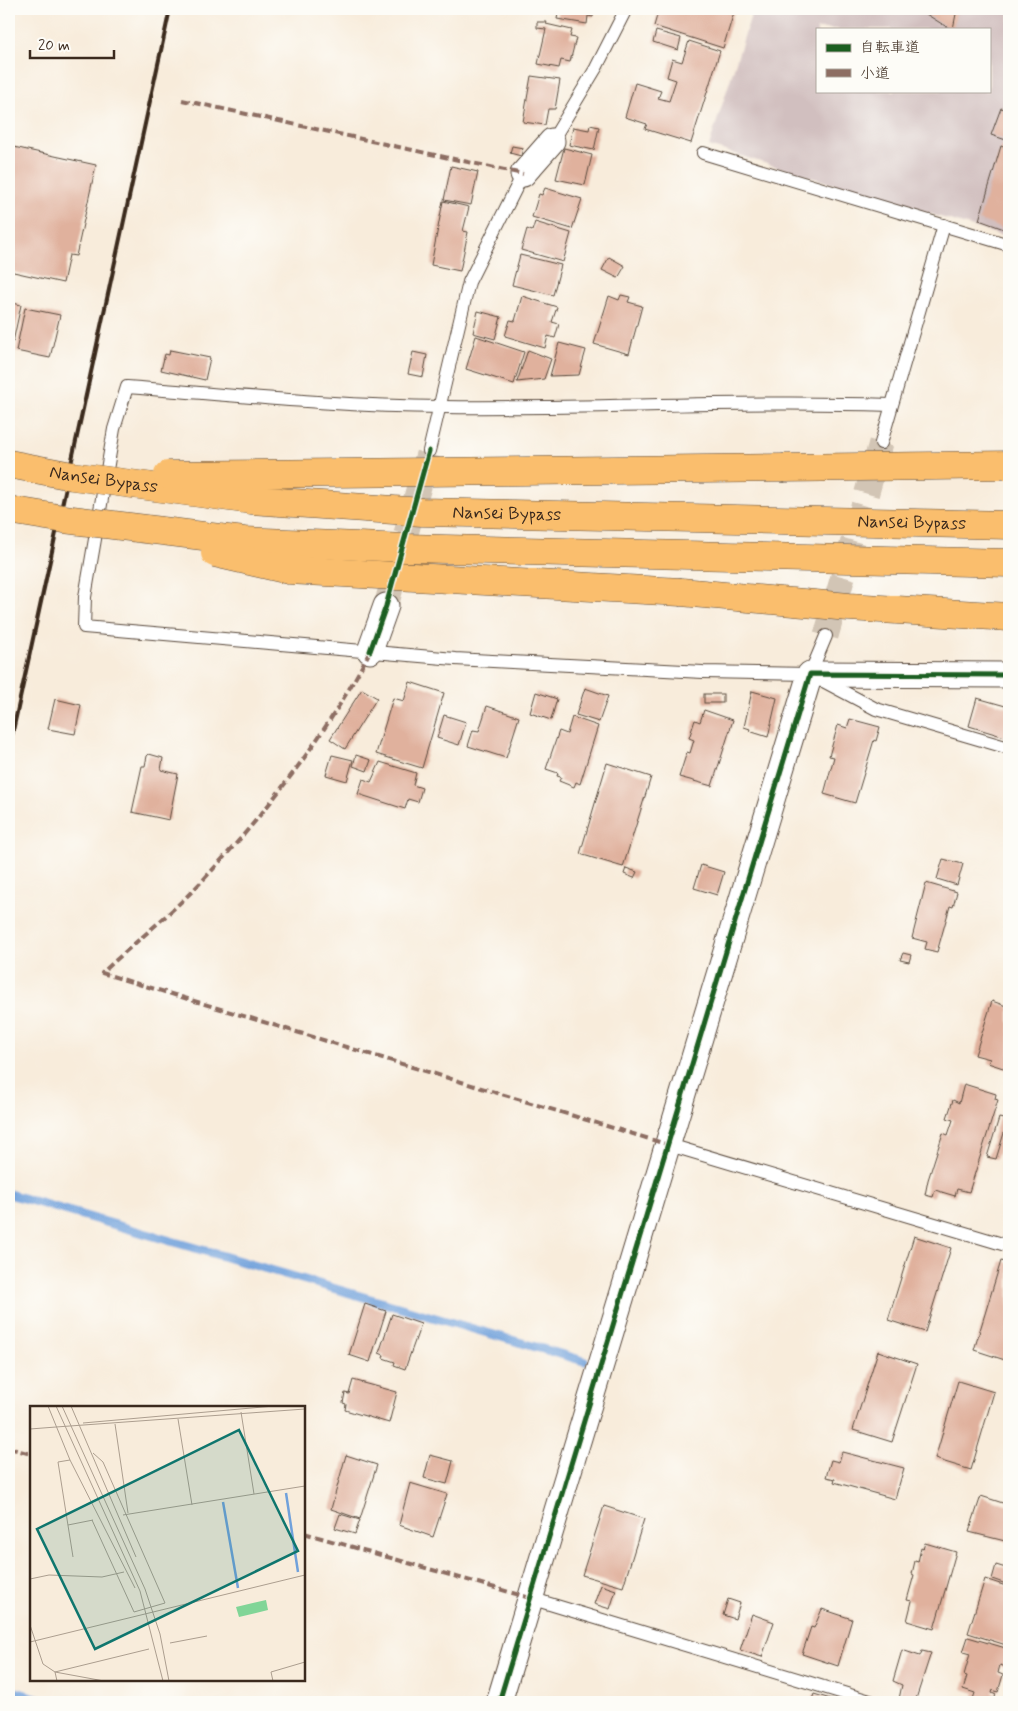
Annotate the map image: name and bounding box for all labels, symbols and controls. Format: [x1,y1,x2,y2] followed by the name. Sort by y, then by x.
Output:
[30,28,114,60] scale bar
[816,28,990,92] legend
[38,36,70,56] text: 20 m
[860,38,920,58] text: 自転車道
[860,64,890,84] text: 小道
[48,460,159,499] street label: Nansei Bypass
[452,501,562,527] street label: Nansei Bypass
[857,510,966,536] street label: Nansei Bypass
[30,1406,305,1681] inset map

